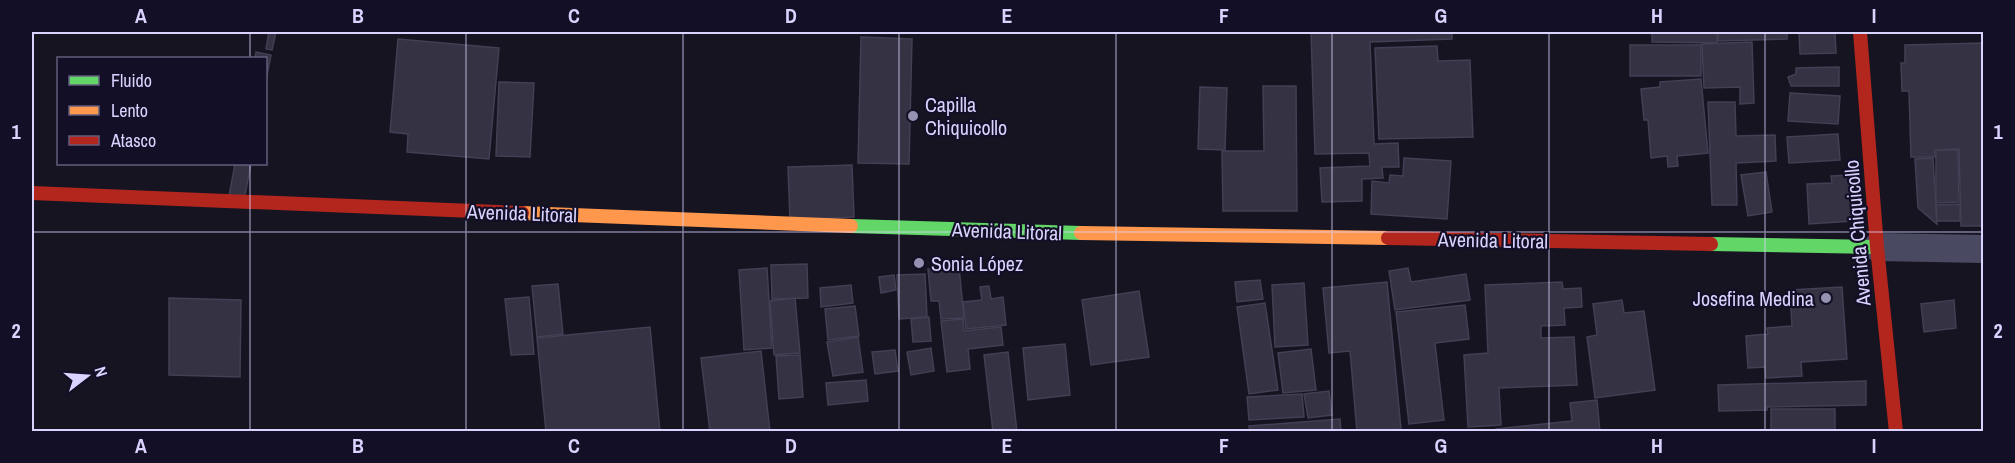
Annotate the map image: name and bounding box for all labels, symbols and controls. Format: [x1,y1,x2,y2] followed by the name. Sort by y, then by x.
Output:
[135,2,147,29] text: A
[352,2,364,29] text: B
[568,2,580,29] text: C
[785,2,797,29] text: D
[1002,2,1013,29] text: E
[1219,2,1229,29] text: F
[1435,2,1447,29] text: G
[1651,2,1663,29] text: H
[1872,2,1876,29] text: I
[57,57,267,165] legend
[111,68,152,93] text: Fluido
[925,91,1007,141] place label: Capilla Chiquicollo
[111,98,148,123] text: Lento
[906,109,920,123] marker: Capilla Chiquicollo
[11,118,21,145] text: 1
[1993,118,2003,145] text: 1
[110,128,156,153] text: Atasco
[1837,159,1877,308] street label: Avenida Chiquicollo
[466,198,577,228] street label: Avenida Litoral
[951,216,1062,246] street label: Avenida Litoral
[1437,226,1548,254] street label: Avenida Litoral
[931,250,1023,277] place label: Sonia López
[912,256,926,270] marker: Sonia López
[1693,285,1814,312] place label: Josefina Medina
[1819,291,1833,305] marker: Josefina Medina
[11,317,21,344] text: 2
[1993,317,2003,344] text: 2
[57,346,117,406] north arrow
[89,364,113,379] text: N
[135,432,147,459] text: A
[352,432,364,459] text: B
[568,432,580,459] text: C
[785,432,797,459] text: D
[1002,432,1013,459] text: E
[1219,432,1229,459] text: F
[1435,432,1447,459] text: G
[1651,432,1663,459] text: H
[1872,432,1876,459] text: I

